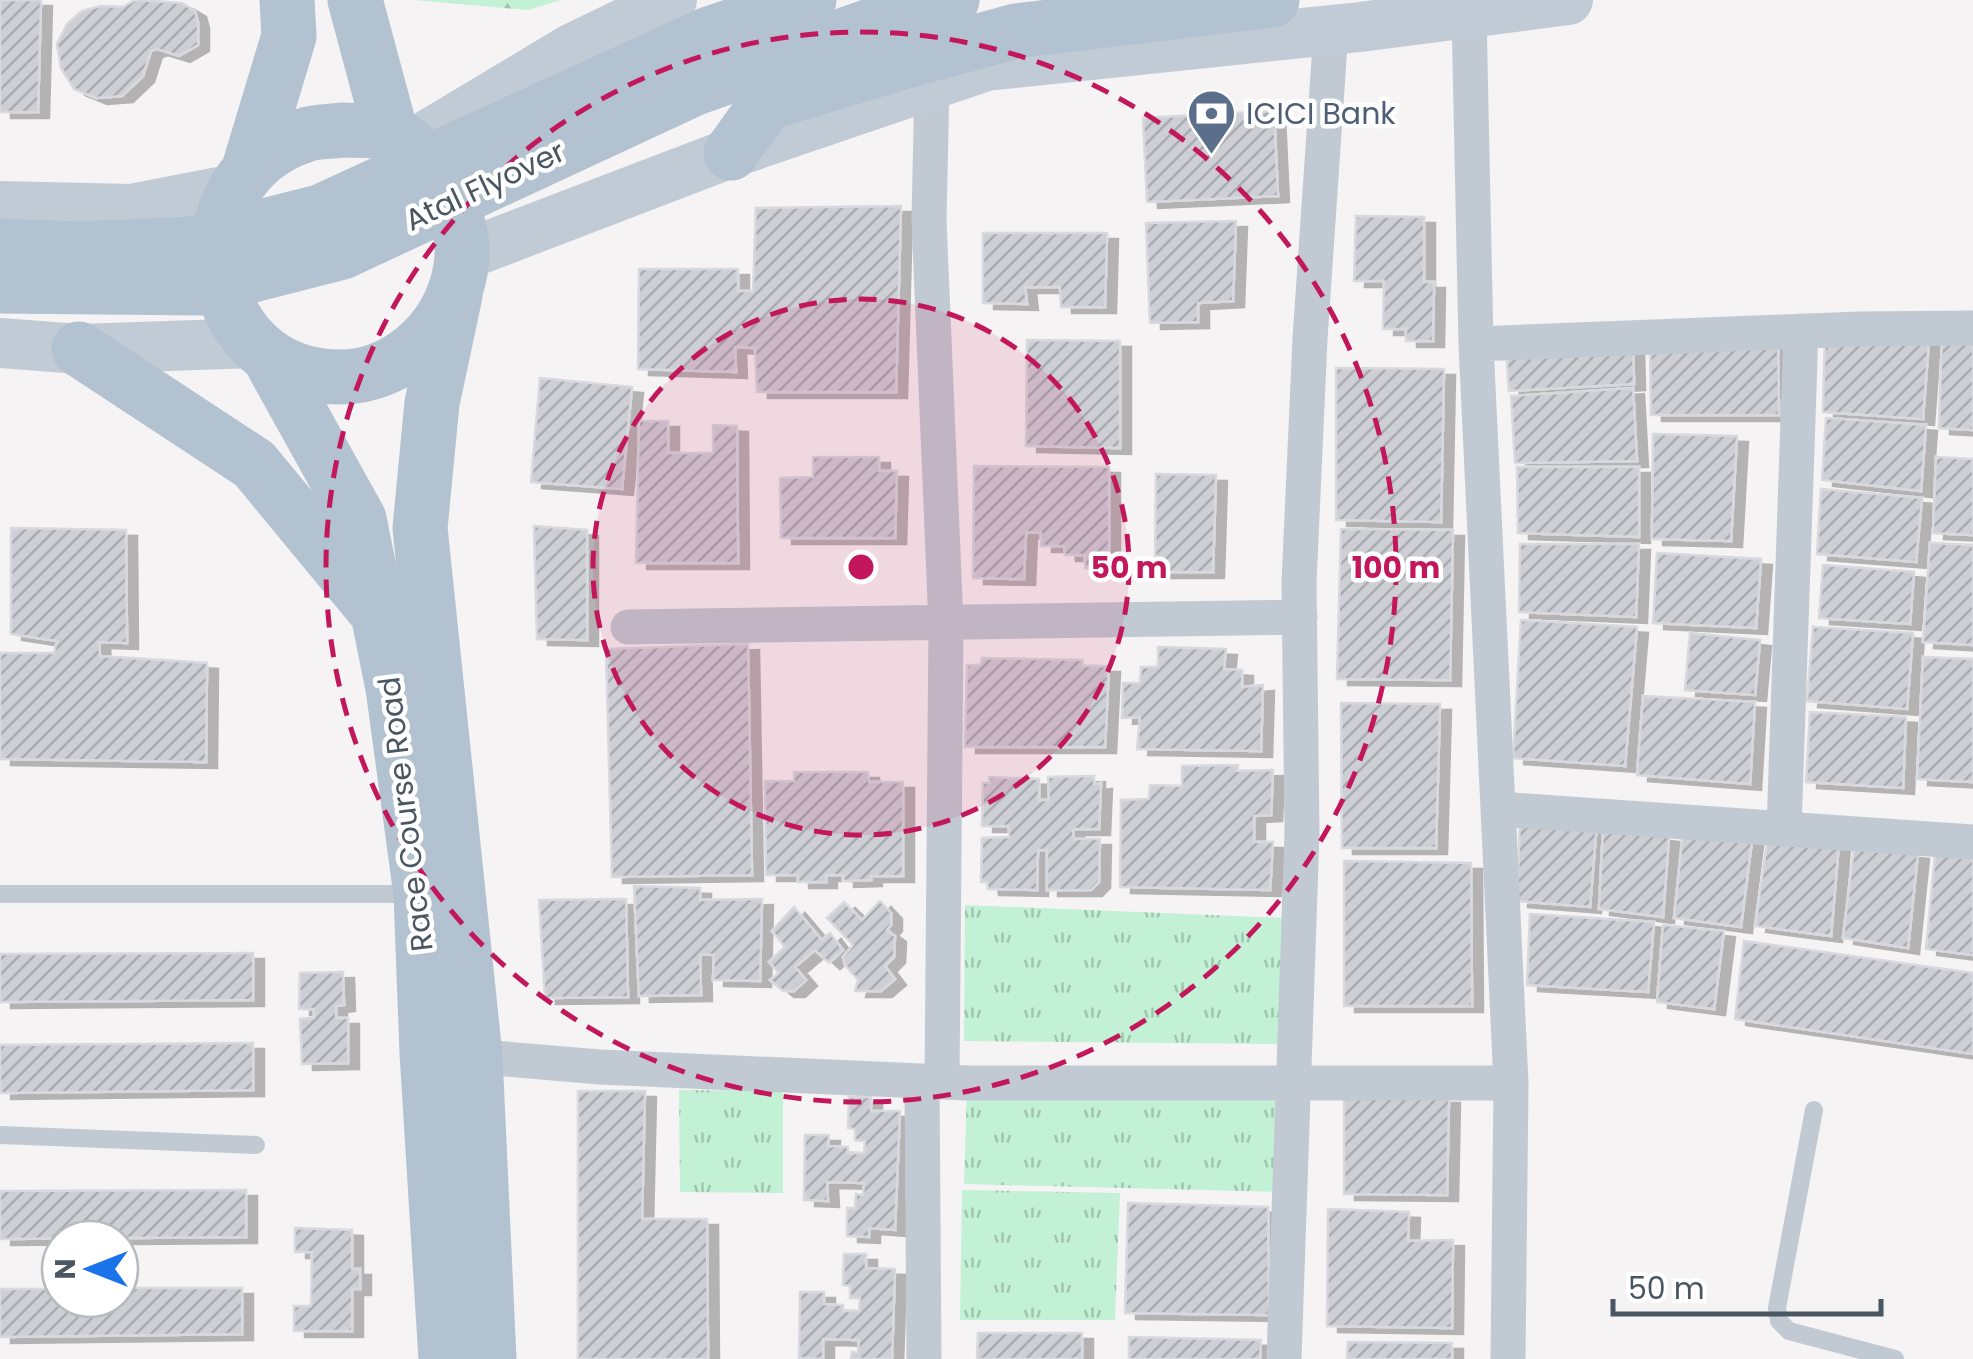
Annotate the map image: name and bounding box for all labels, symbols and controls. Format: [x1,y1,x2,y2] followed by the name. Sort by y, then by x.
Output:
[1185,88,1237,156] bank icon: ICICI Bank
[1246,92,1396,135] place label: ICICI Bank
[398,130,572,241] street label: Atal Flyover
[1090,546,1168,589] text: 50 m
[1352,546,1440,589] text: 100 m
[843,549,879,585] centre of rings
[367,674,444,954] street label: Race Course Road
[40,1219,140,1319] north arrow
[1613,1254,1880,1316] scale bar
[46,1258,85,1280] text: N
[1628,1267,1705,1310] text: 50 m

